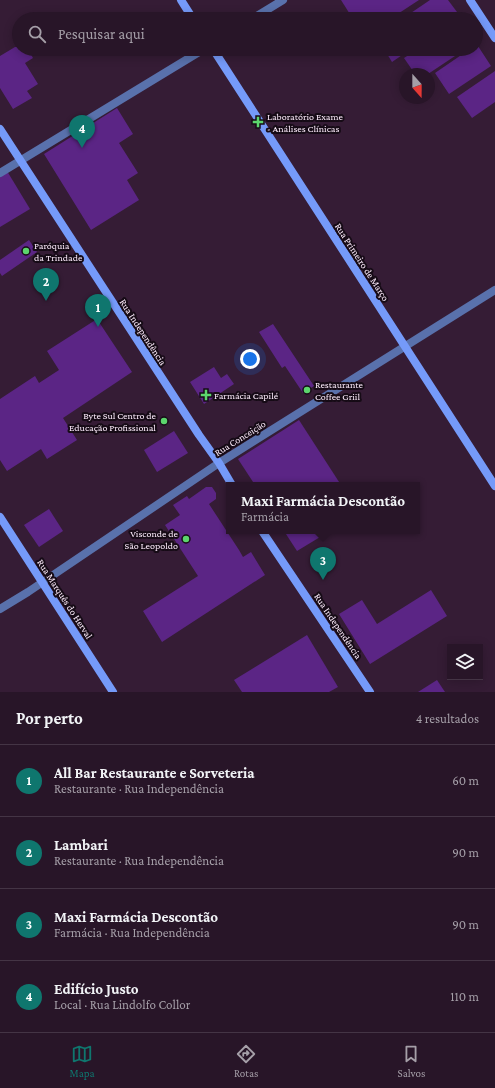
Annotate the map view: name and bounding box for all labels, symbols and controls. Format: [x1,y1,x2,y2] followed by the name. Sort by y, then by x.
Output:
[12,12,483,56] search box
[26,23,48,45] icon: search
[58,26,145,42] text: Pesquisar aqui
[399,68,435,104] north arrow
[267,111,343,134] place label: Laboratório Exame - Análises Clínicas
[69,115,95,148] pin: 4
[252,116,264,128] marker: Laboratório Exame - Análises Clínicas
[333,221,391,303] street label: Rua Primeiro de Março
[34,240,83,263] place label: Paróquia da Trindade
[21,246,31,256] marker: Paróquia da Trindade
[33,268,59,301] pin: 2
[85,294,111,327] pin: 1
[117,297,169,367] street label: Rua Independência
[240,349,260,369] your location
[315,379,364,402] place label: Restaurante Coffee Griil
[302,385,312,395] marker: Restaurante Coffee Griil
[201,390,211,400] marker: Farmácia Capilé
[214,390,279,401] place label: Farmácia Capilé
[69,410,157,433] place label: Byte Sul Centro de Educação Profissional
[159,416,169,426] marker: Byte Sul Centro de Educação Profissional
[212,418,268,458] street label: Rua Conceição
[226,482,420,534] popup
[241,493,405,509] text: Maxi Farmácia Descontão
[241,509,289,524] text: Farmácia
[124,528,179,551] place label: Visconde de São Leopoldo
[181,534,191,544] marker: Visconde de São Leopoldo
[310,547,336,580] pin: 3
[35,557,95,641] street label: Rua Marquês do Herval
[312,591,364,661] street label: Rua Independência
[447,644,483,680] map controls
[447,644,483,680] button: layers
[16,709,83,728] text: Por perto
[416,711,479,726] text: 4 resultados
[54,765,255,781] text: All Bar Restaurante e Sorveteria
[27,773,31,788] text: 1
[452,773,479,788] text: 60 m
[54,781,224,796] text: Restaurante · Rua Independência
[54,837,108,853] text: Lambari
[26,845,32,860] text: 2
[452,845,479,860] text: 90 m
[54,853,224,868] text: Restaurante · Rua Independência
[54,909,218,925] text: Maxi Farmácia Descontão
[26,917,32,932] text: 3
[452,917,479,932] text: 90 m
[54,925,210,940] text: Farmácia · Rua Independência
[54,981,139,997] text: Edifício Justo
[25,989,33,1004] text: 4
[450,989,479,1004] text: 110 m
[54,997,190,1012] text: Local · Rua Lindolfo Collor
[70,1043,95,1079] tab: Mapa
[234,1043,258,1079] tab: Rotas
[397,1043,425,1079] tab: Salvos

